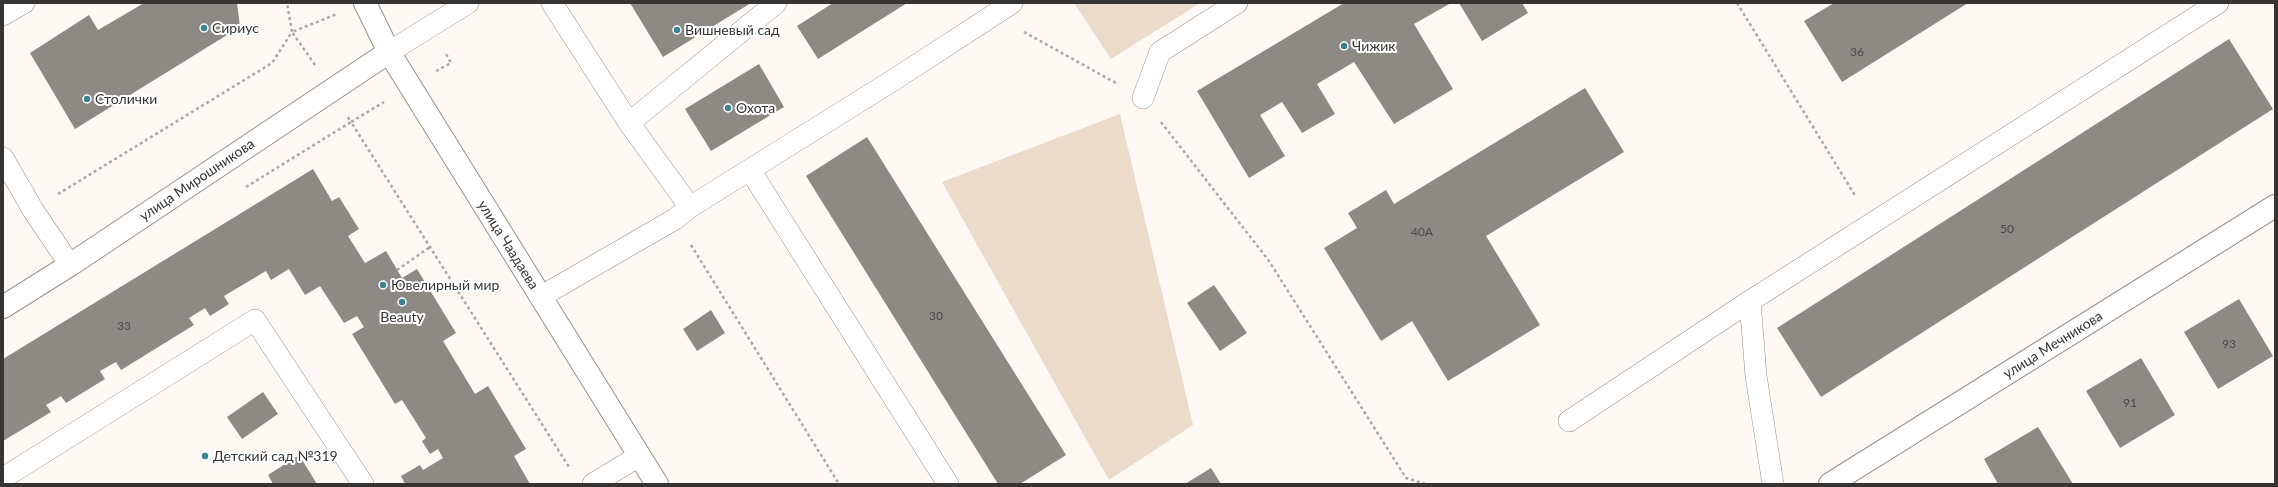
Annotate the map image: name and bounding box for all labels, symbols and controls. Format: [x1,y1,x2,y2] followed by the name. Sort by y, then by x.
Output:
[212,20,259,36] place label: Сириус
[685,22,780,38] place label: Вишневый сад
[199,23,209,33] marker: Сириус
[672,25,682,35] marker: Вишневый сад
[1352,38,1396,54] place label: Чижик
[1339,41,1349,51] marker: Чижик
[1850,45,1864,59] house number: 36
[95,91,157,107] place label: Столички
[82,94,92,104] marker: Столички
[736,100,775,116] place label: Охота
[723,103,733,113] marker: Охота
[136,135,258,225] street label: улица Мирошникова
[474,197,542,293] street label: улица Чаадаева
[2000,222,2014,236] house number: 50
[1411,225,1433,239] house number: 40А
[391,277,499,293] place label: Ювелирный мир
[378,280,388,290] marker: Ювелирный мир
[397,297,407,307] marker: Beauty
[2000,308,2106,382] street label: улица Мечникова
[380,309,424,325] place label: Beauty
[929,309,943,323] house number: 30
[117,319,131,333] house number: 33
[2222,337,2236,351] house number: 93
[2123,396,2137,410] house number: 91
[213,448,338,464] place label: Детский сад №319
[200,451,210,461] marker: Детский сад №319

